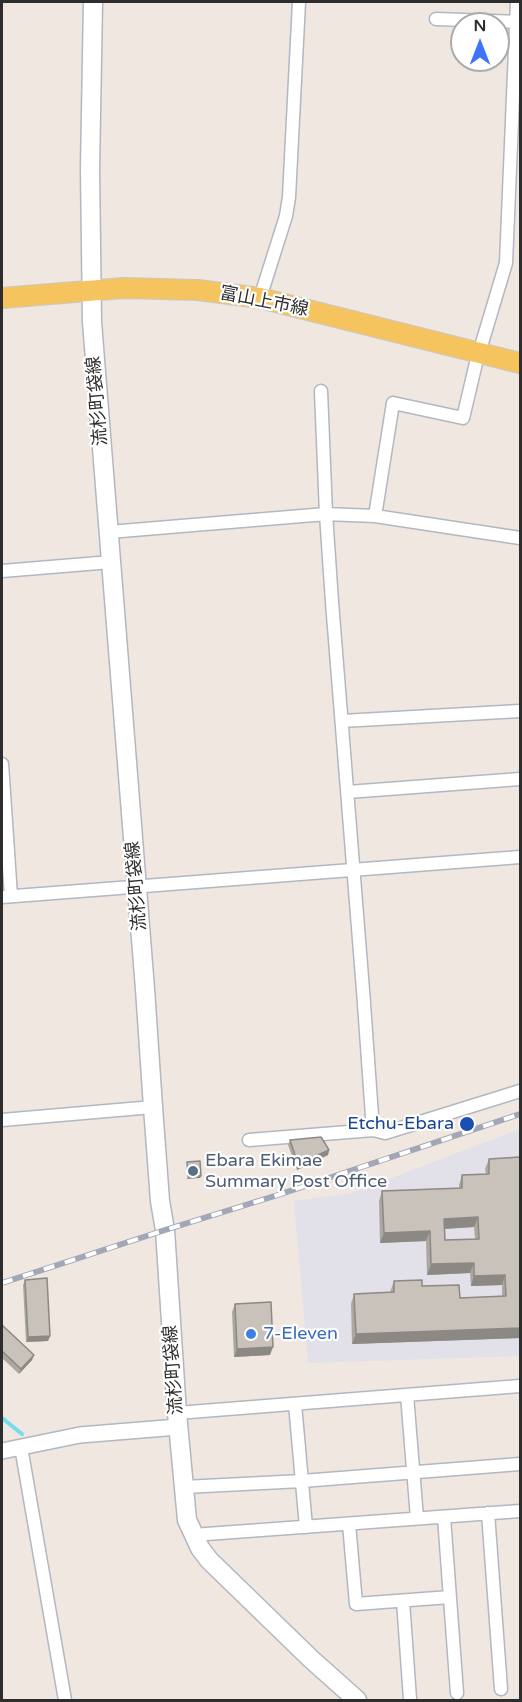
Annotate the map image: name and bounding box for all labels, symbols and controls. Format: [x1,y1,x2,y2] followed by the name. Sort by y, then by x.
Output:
[450,12,510,72] north arrow
[474,16,486,36] text: N
[218,283,310,321] street label: 富山上市線
[83,355,113,447] street label: 流杉町袋線
[122,840,152,932] street label: 流杉町袋線
[347,1113,454,1135] place label: Etchu-Ebara
[458,1115,476,1133] marker: Etchu-Ebara
[205,1150,387,1192] place label: Ebara Ekimae Summary Post Office
[186,1164,200,1178] marker: Ebara Ekimae Summary Post Office
[263,1323,338,1345] place label: 7-Eleven
[160,1324,188,1416] street label: 流杉町袋線
[244,1327,258,1341] marker: 7-Eleven

